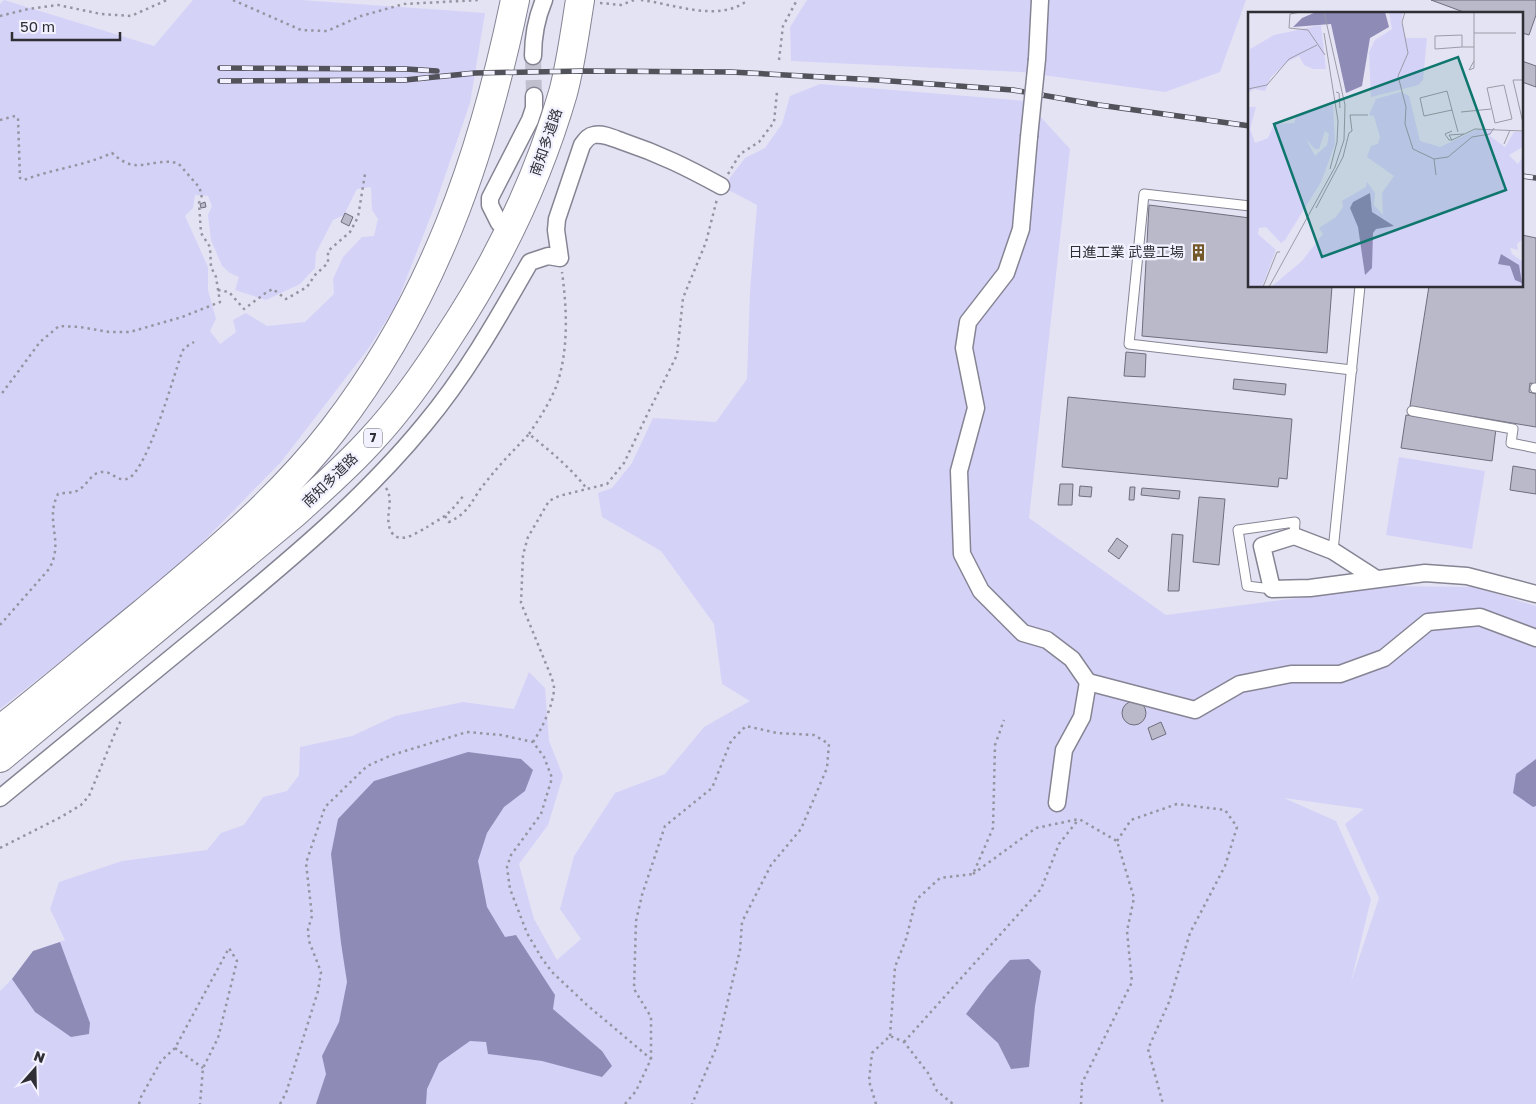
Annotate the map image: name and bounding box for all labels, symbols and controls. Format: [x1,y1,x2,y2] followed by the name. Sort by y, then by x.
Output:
[12,10,120,42] scale bar
[1248,12,1524,288] inset map
[20,17,55,35] text: 50 m
[526,106,565,178] street label: 南知多道路
[1188,242,1208,262] building icon: 日進工業 武豊工場
[1069,243,1184,260] place label: 日進工業 武豊工場
[364,428,382,448] road number: 7
[299,449,361,510] street label: 南知多道路
[10,1044,60,1094] north arrow
[32,1047,48,1066] text: N

